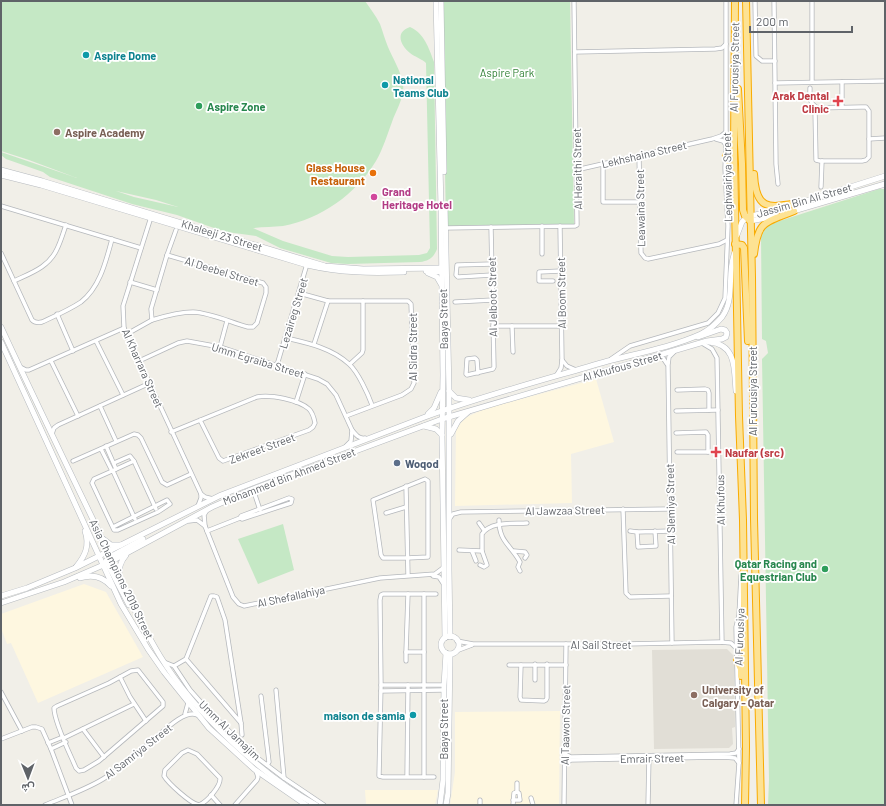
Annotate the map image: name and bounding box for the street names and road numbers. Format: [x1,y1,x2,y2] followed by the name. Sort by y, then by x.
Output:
[727,22,741,112] street label: Al Furousiya Street
[570,128,584,210] street label: Al Heraithi Street
[720,132,734,222] street label: Leghwairiya Street
[600,138,688,170] street label: Lekhshaina Street
[633,169,647,247] street label: Leawaina Street
[755,180,853,220] street label: Jassim Bin Ali Street
[180,217,264,253] street label: Khaleeji 23 Street
[184,254,260,288] street label: Al Deebel Street
[485,257,499,337] street label: Al Jelboot Street
[554,257,568,329] street label: Al Boom Street
[276,276,310,350] street label: Lezaireg Street
[436,288,450,350] street label: Baaya Street
[406,313,419,381] street label: Al Sidra Street
[120,326,166,410] street label: Al Kharrara Street
[210,340,306,380] street label: Umm Egraiba Street
[746,346,759,436] street label: Al Furousiya Street
[580,348,664,384] street label: Al Khufous Street
[227,430,297,466] street label: Zekreet Street
[221,445,357,507] street label: Mohammed Bin Ahmed Street
[663,463,677,545] street label: Al Slemiya Street
[713,475,727,525] street label: Al Khufous
[525,503,605,517] street label: Al Jawzaa Street
[87,517,157,641] street label: Asia Champions 2019 Street
[256,582,326,610] street label: Al Shefallahiya
[731,608,747,666] street label: Al Furousiya
[571,638,632,651] street label: Al Sail Street
[558,685,572,765] street label: Al Taawon Street
[197,697,263,763] street label: Umm Al Jamajim
[437,699,450,759] street label: Baaya Street
[102,721,174,781] street label: Al Samriya Street
[620,751,684,765] street label: Emrair Street

